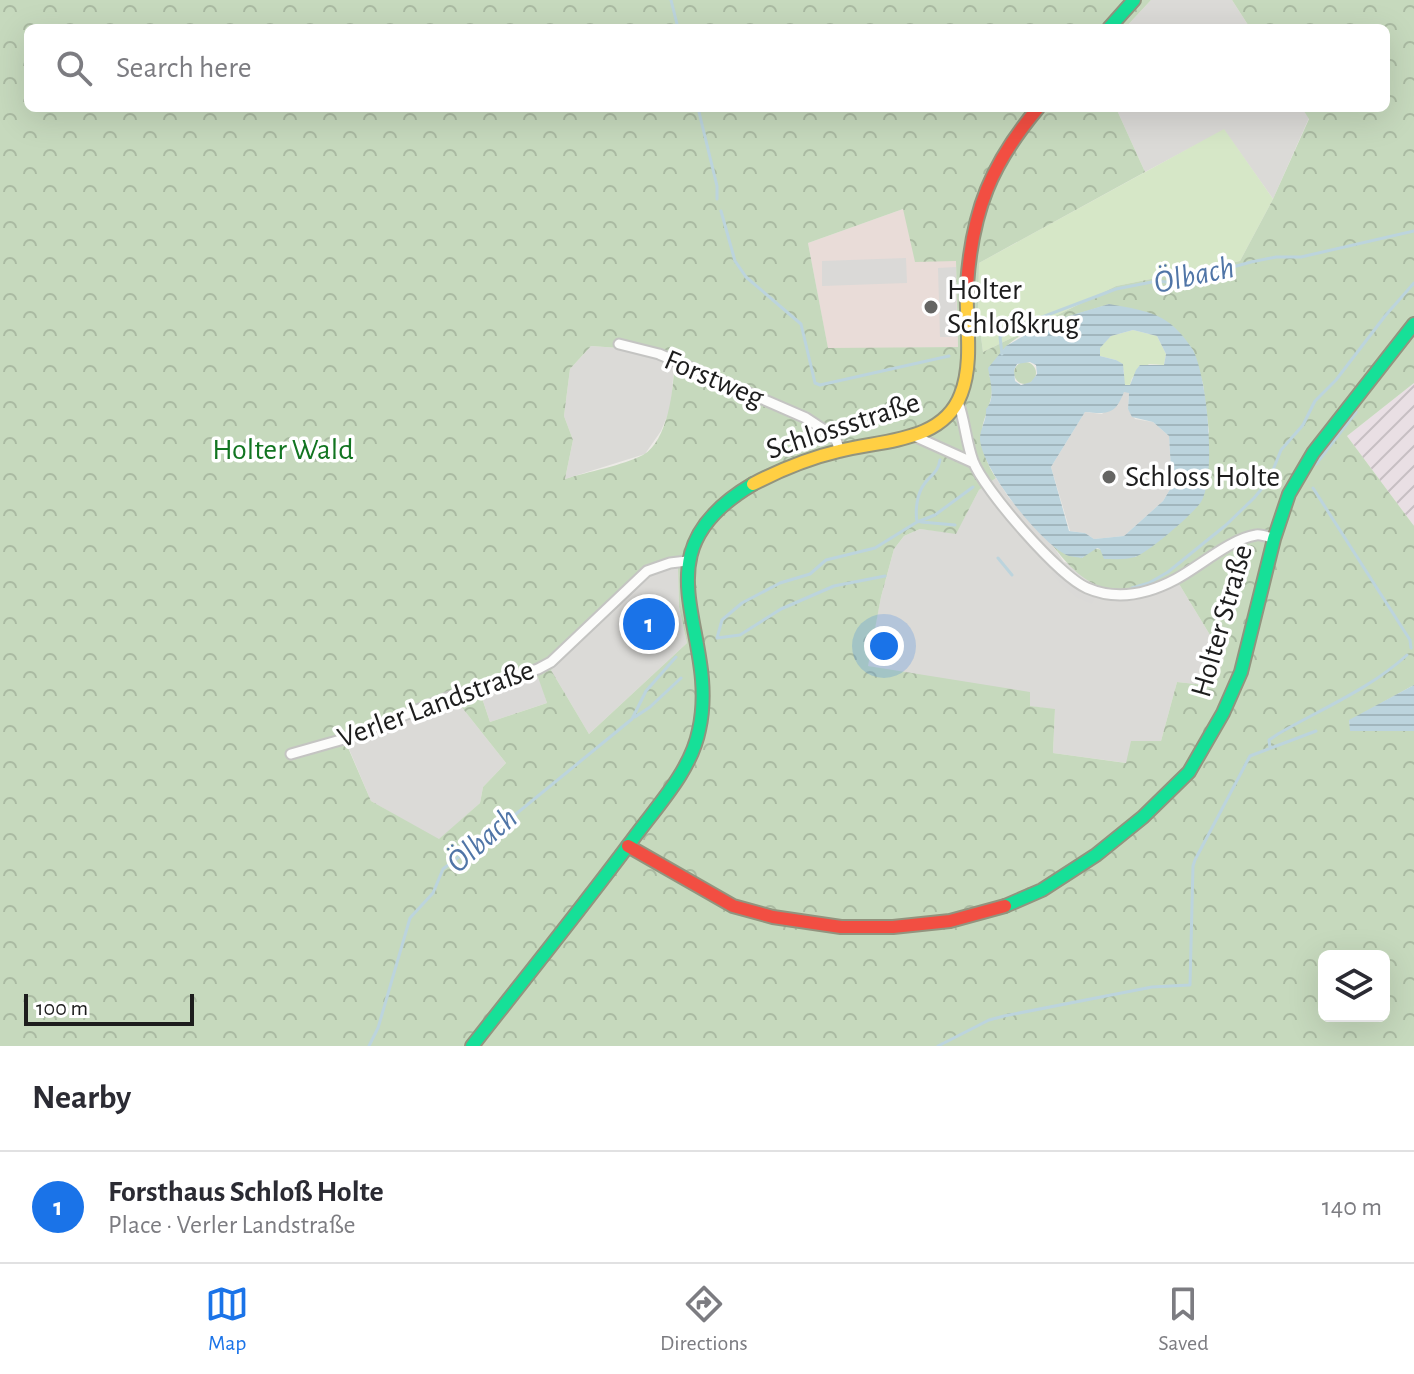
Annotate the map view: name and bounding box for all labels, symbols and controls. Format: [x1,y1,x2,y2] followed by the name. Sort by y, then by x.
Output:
[24,24,1390,112] search box
[52,46,96,90] icon: search
[116,53,252,83] text: Search here
[1151,250,1237,299] water label: Ölbach
[947,275,1080,339] place label: Holter Schloßkrug
[922,298,940,316] marker: Holter Schloßkrug
[660,345,768,413] street label: Forstweg
[763,387,923,465] street label: Schlossstraße
[212,435,354,465] park label: Holter Wald
[1125,462,1280,492] place label: Schloss Holte
[1100,468,1118,486] marker: Schloss Holte
[1186,541,1258,701] street label: Holter Straße
[623,594,675,654] pin: 1
[864,626,904,666] your location
[334,655,538,753] street label: Verler Landstraße
[440,800,523,879] water label: Ölbach
[1318,950,1390,1022] map controls
[1318,950,1390,1022] button: layers
[24,990,194,1026] scale bar
[36,997,88,1019] text: 100 m
[32,1081,131,1115] text: Nearby
[108,1177,384,1207] text: Forsthaus Schloß Holte
[53,1194,63,1220] text: 1
[1322,1194,1382,1220] text: 140 m
[108,1212,355,1238] text: Place · Verler Landstraße
[205,1282,249,1356] tab: Map
[660,1282,748,1356] tab: Directions
[1158,1282,1209,1356] tab: Saved

